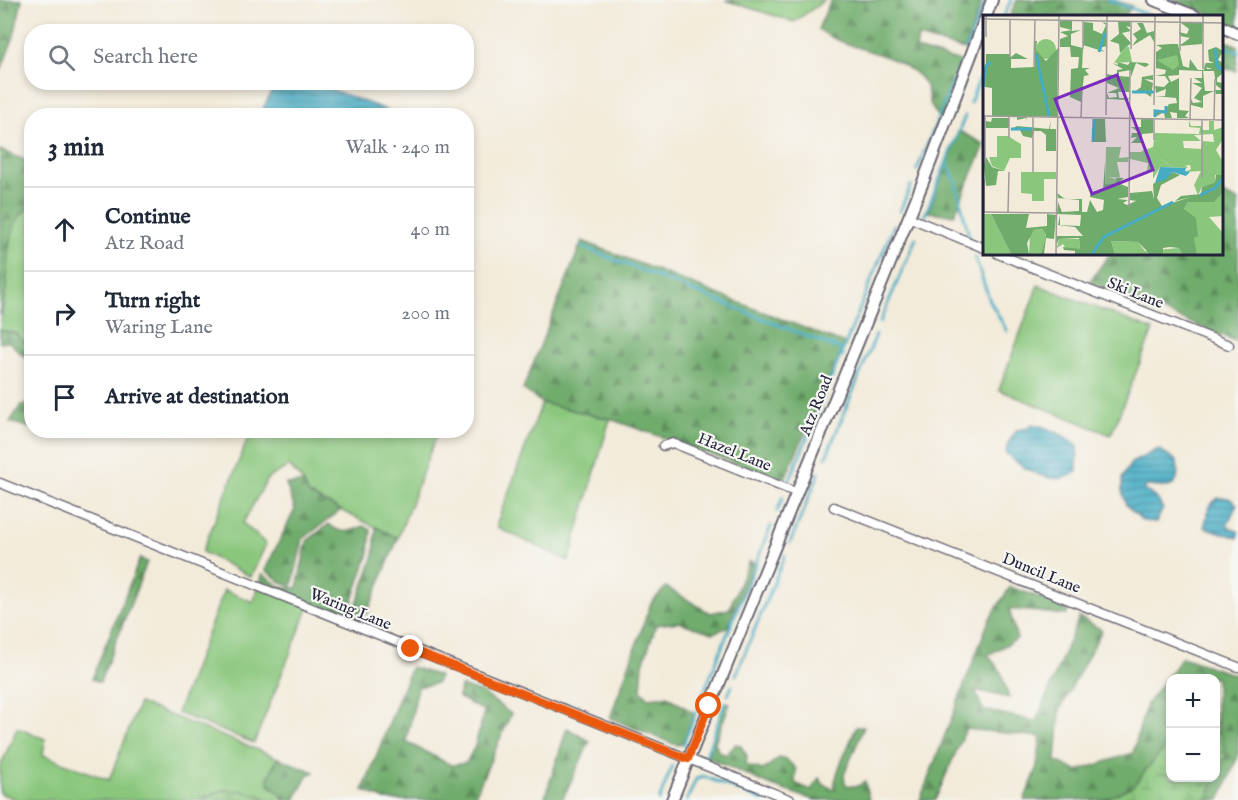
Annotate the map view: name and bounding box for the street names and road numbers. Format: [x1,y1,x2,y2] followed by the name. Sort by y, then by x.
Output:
[1104,274,1166,314] street label: Ski Lane
[795,372,838,440] street label: Atz Road
[695,429,774,477] street label: Hazel Lane
[999,549,1083,599] street label: Duncil Lane
[307,584,394,635] street label: Waring Lane

